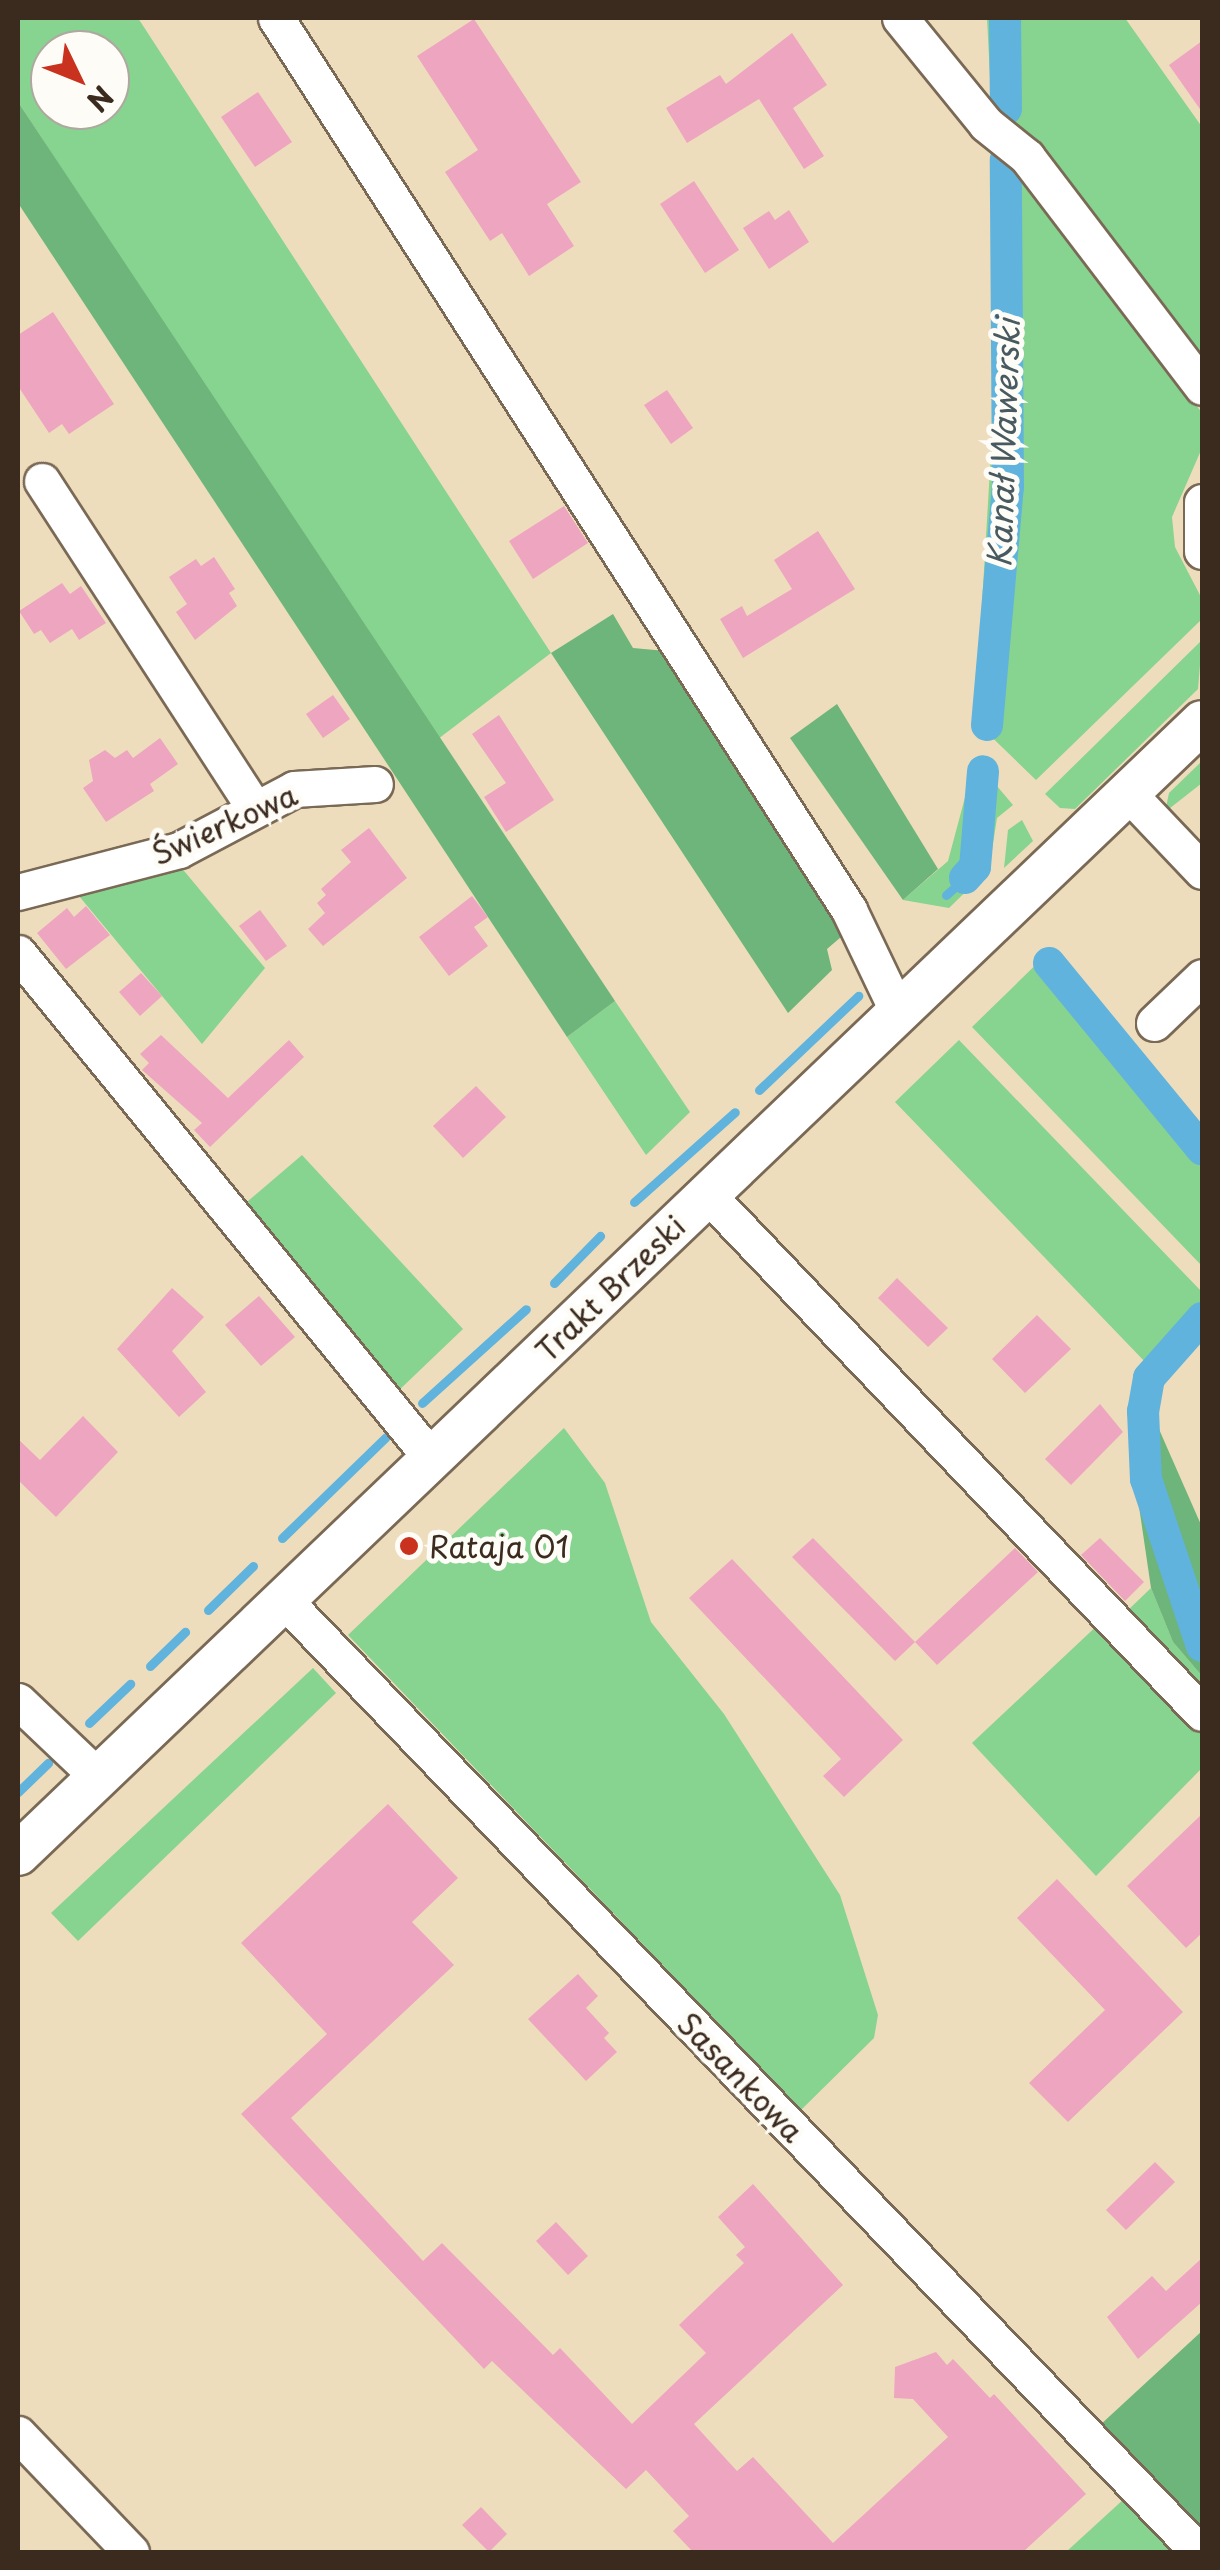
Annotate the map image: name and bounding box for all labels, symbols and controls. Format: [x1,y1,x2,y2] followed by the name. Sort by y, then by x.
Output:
[30,30,130,130] north arrow
[78,77,124,122] text: N
[979,317,1027,569] water label: Kanał Wawerski
[146,776,302,872] street label: Świerkowa
[528,1207,692,1369] street label: Trakt Brzeski
[429,1528,569,1564] place label: Rataja 01
[398,1535,420,1557] marker: Rataja 01
[671,2005,811,2149] street label: Sasankowa

